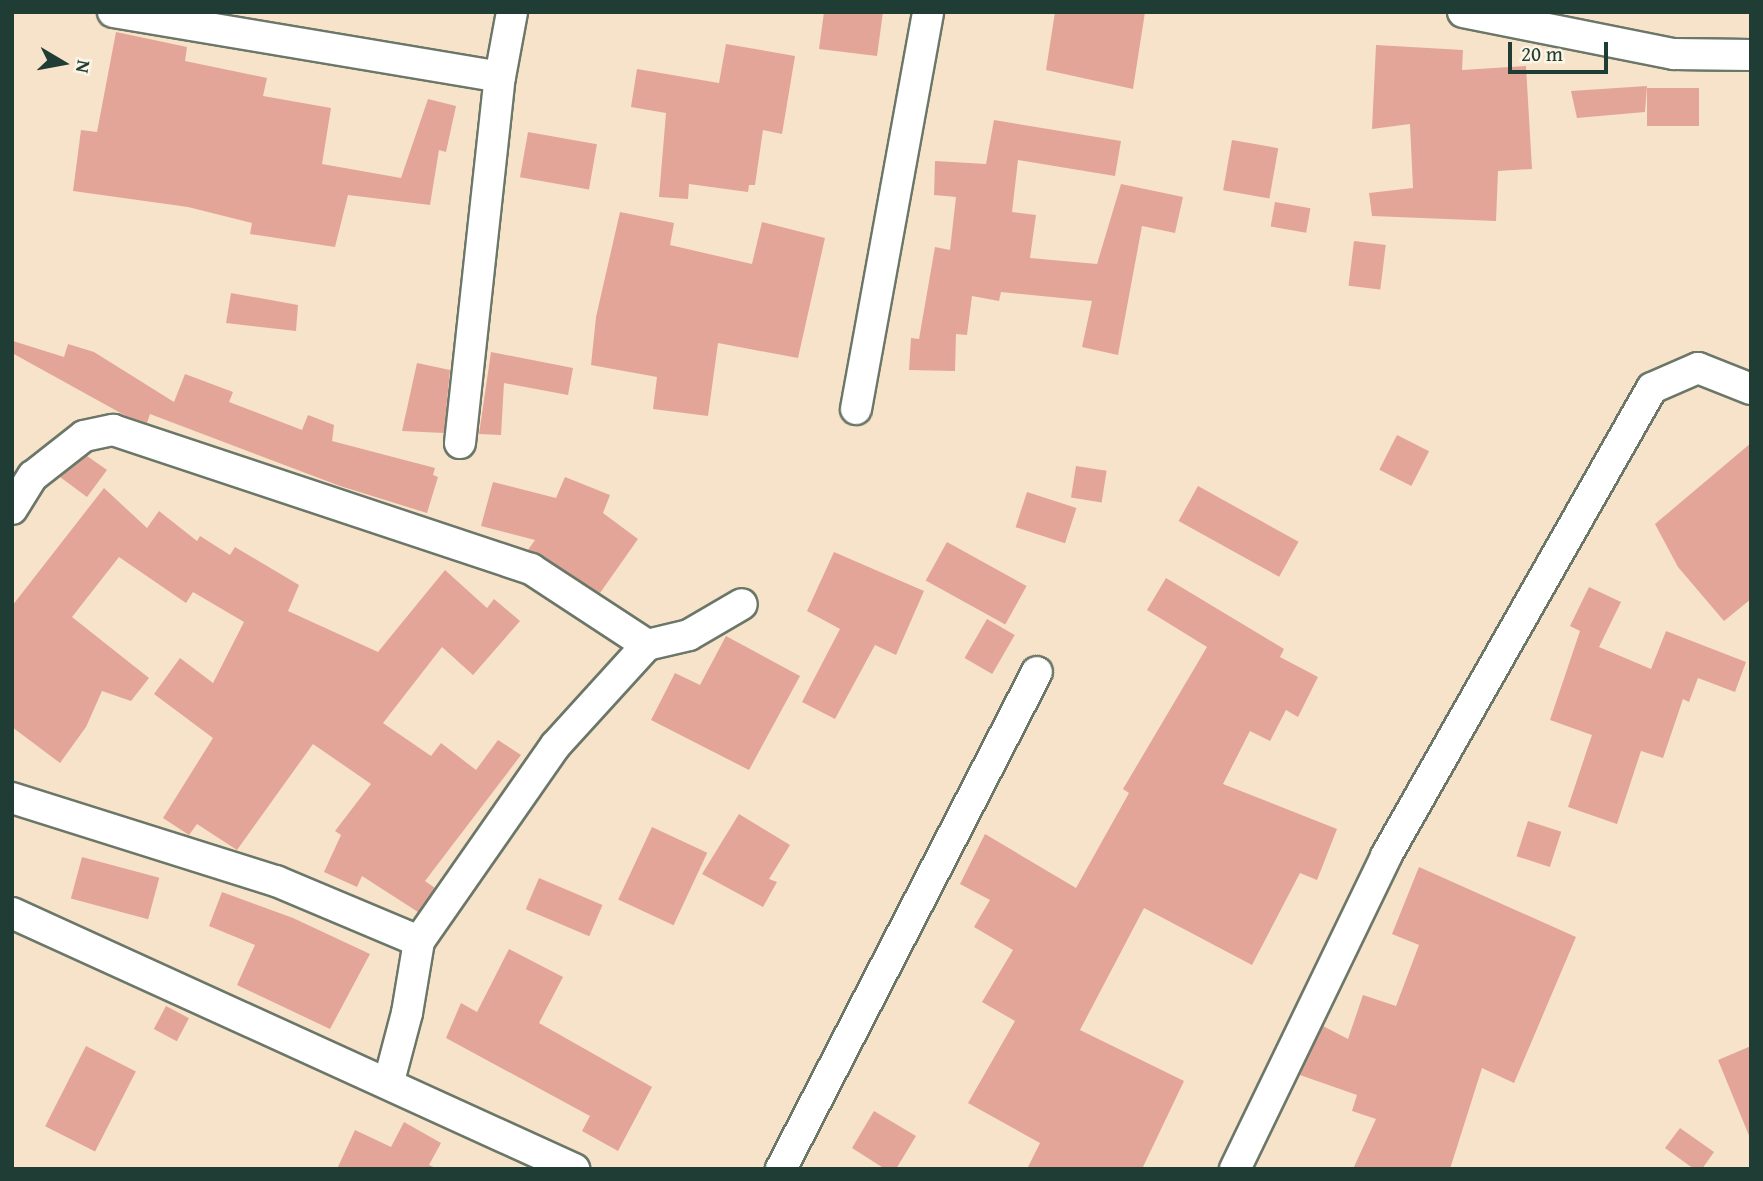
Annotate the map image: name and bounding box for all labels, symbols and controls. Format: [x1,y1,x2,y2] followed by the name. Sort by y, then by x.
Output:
[28,28,98,98] north arrow
[1511,28,1611,72] scale bar
[1521,38,1563,69] text: 20 m
[69,58,99,75] text: N

